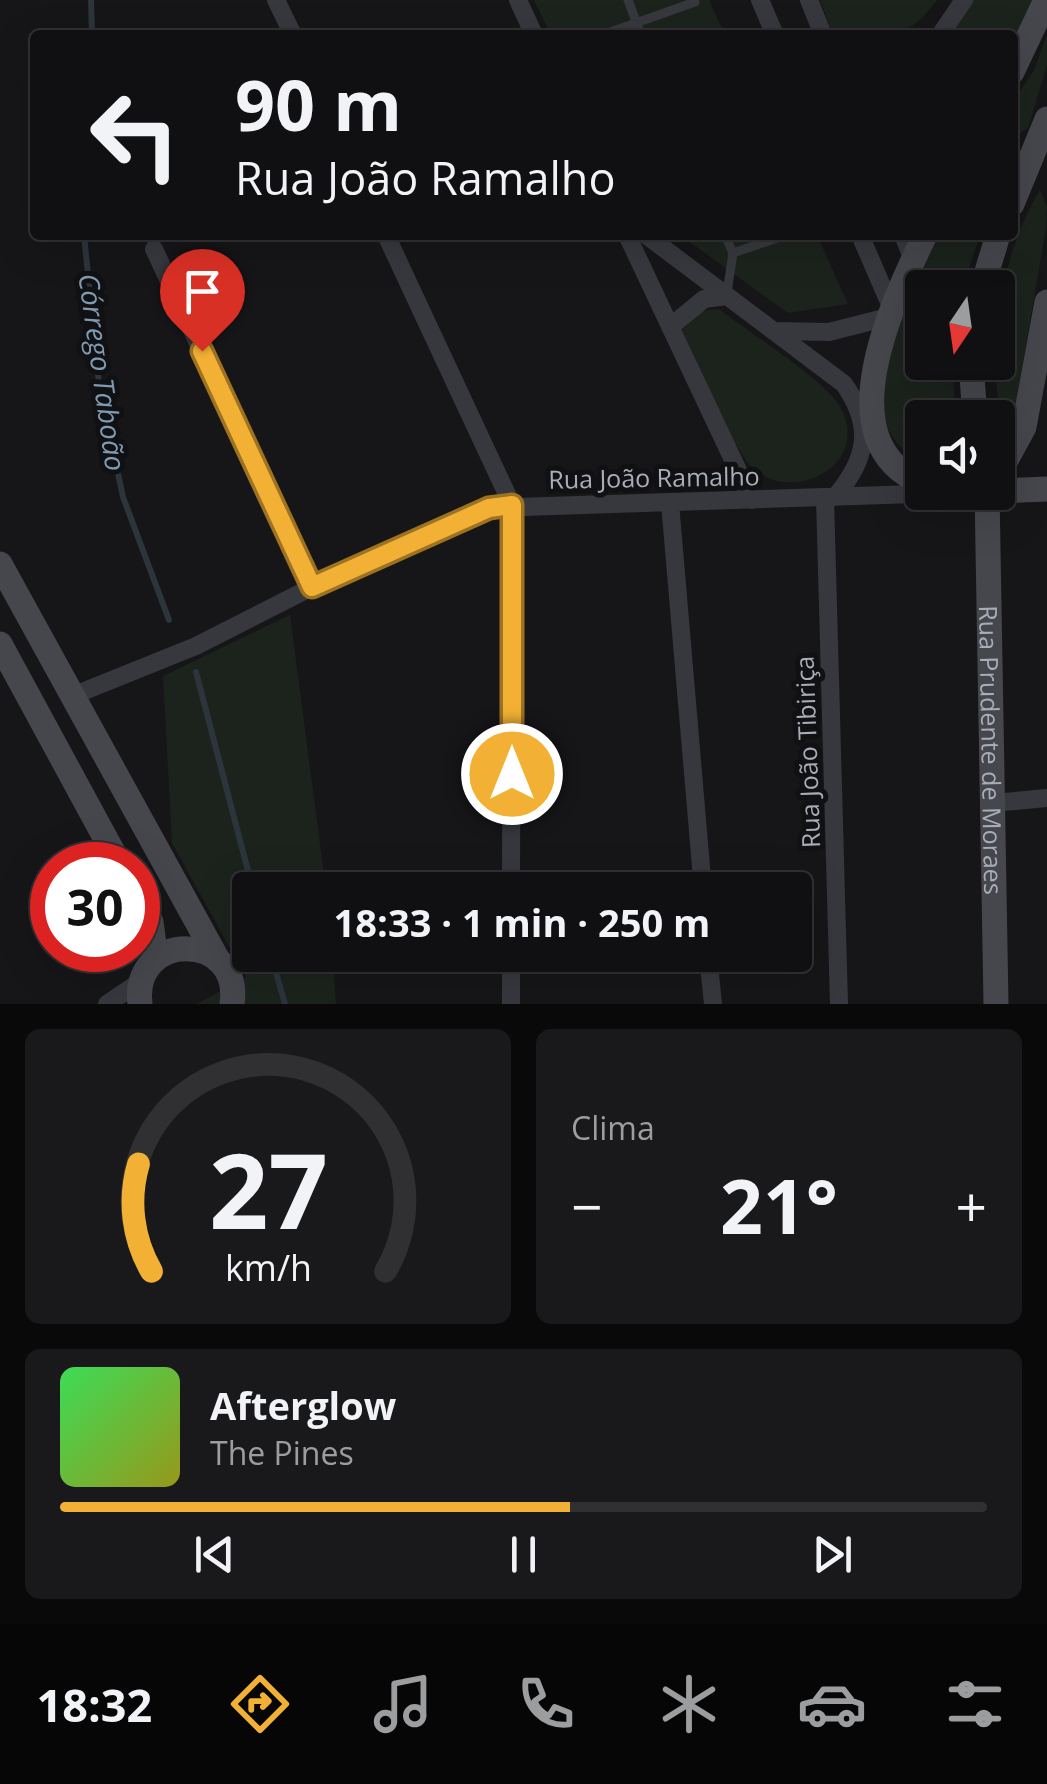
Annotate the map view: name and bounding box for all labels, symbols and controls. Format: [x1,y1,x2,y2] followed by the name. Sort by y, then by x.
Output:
[235,56,402,152] text: 90 m
[70,70,200,200] icon: left
[235,147,615,208] text: Rua João Ramalho
[160,249,245,352] pin
[175,264,230,319] icon: arrive
[905,270,1015,380] north arrow
[905,270,1015,510] map controls
[70,271,136,473] water label: Córrego Taboão
[905,400,1015,510] button: sound
[548,458,760,496] street label: Rua João Ramalho
[972,605,1011,895] street label: Rua Prudente de Moraes
[787,655,827,849] street label: Rua João Tibiriça
[460,722,564,826] position arrow
[30,842,160,972] speed limit sign: 30
[334,896,710,948] text: 18:33 · 1 min · 250 m
[571,1106,655,1149] text: Clima
[209,1118,327,1259] text: 27
[720,1154,838,1256] text: 21°
[571,1168,602,1243] text: −
[956,1168,987,1243] text: +
[225,1243,311,1291] text: km/h
[210,1379,396,1431] text: Afterglow
[210,1431,354,1474] text: The Pines
[187,1527,242,1582] icon: previous
[496,1527,551,1582] icon: pause
[805,1527,860,1582] icon: next
[225,1669,295,1739] icon: directions
[368,1669,438,1739] icon: music
[511,1669,581,1739] icon: phone
[654,1669,724,1739] icon: climate
[797,1669,867,1739] icon: car
[940,1669,1010,1739] icon: filters
[37,1674,152,1735] text: 18:32

